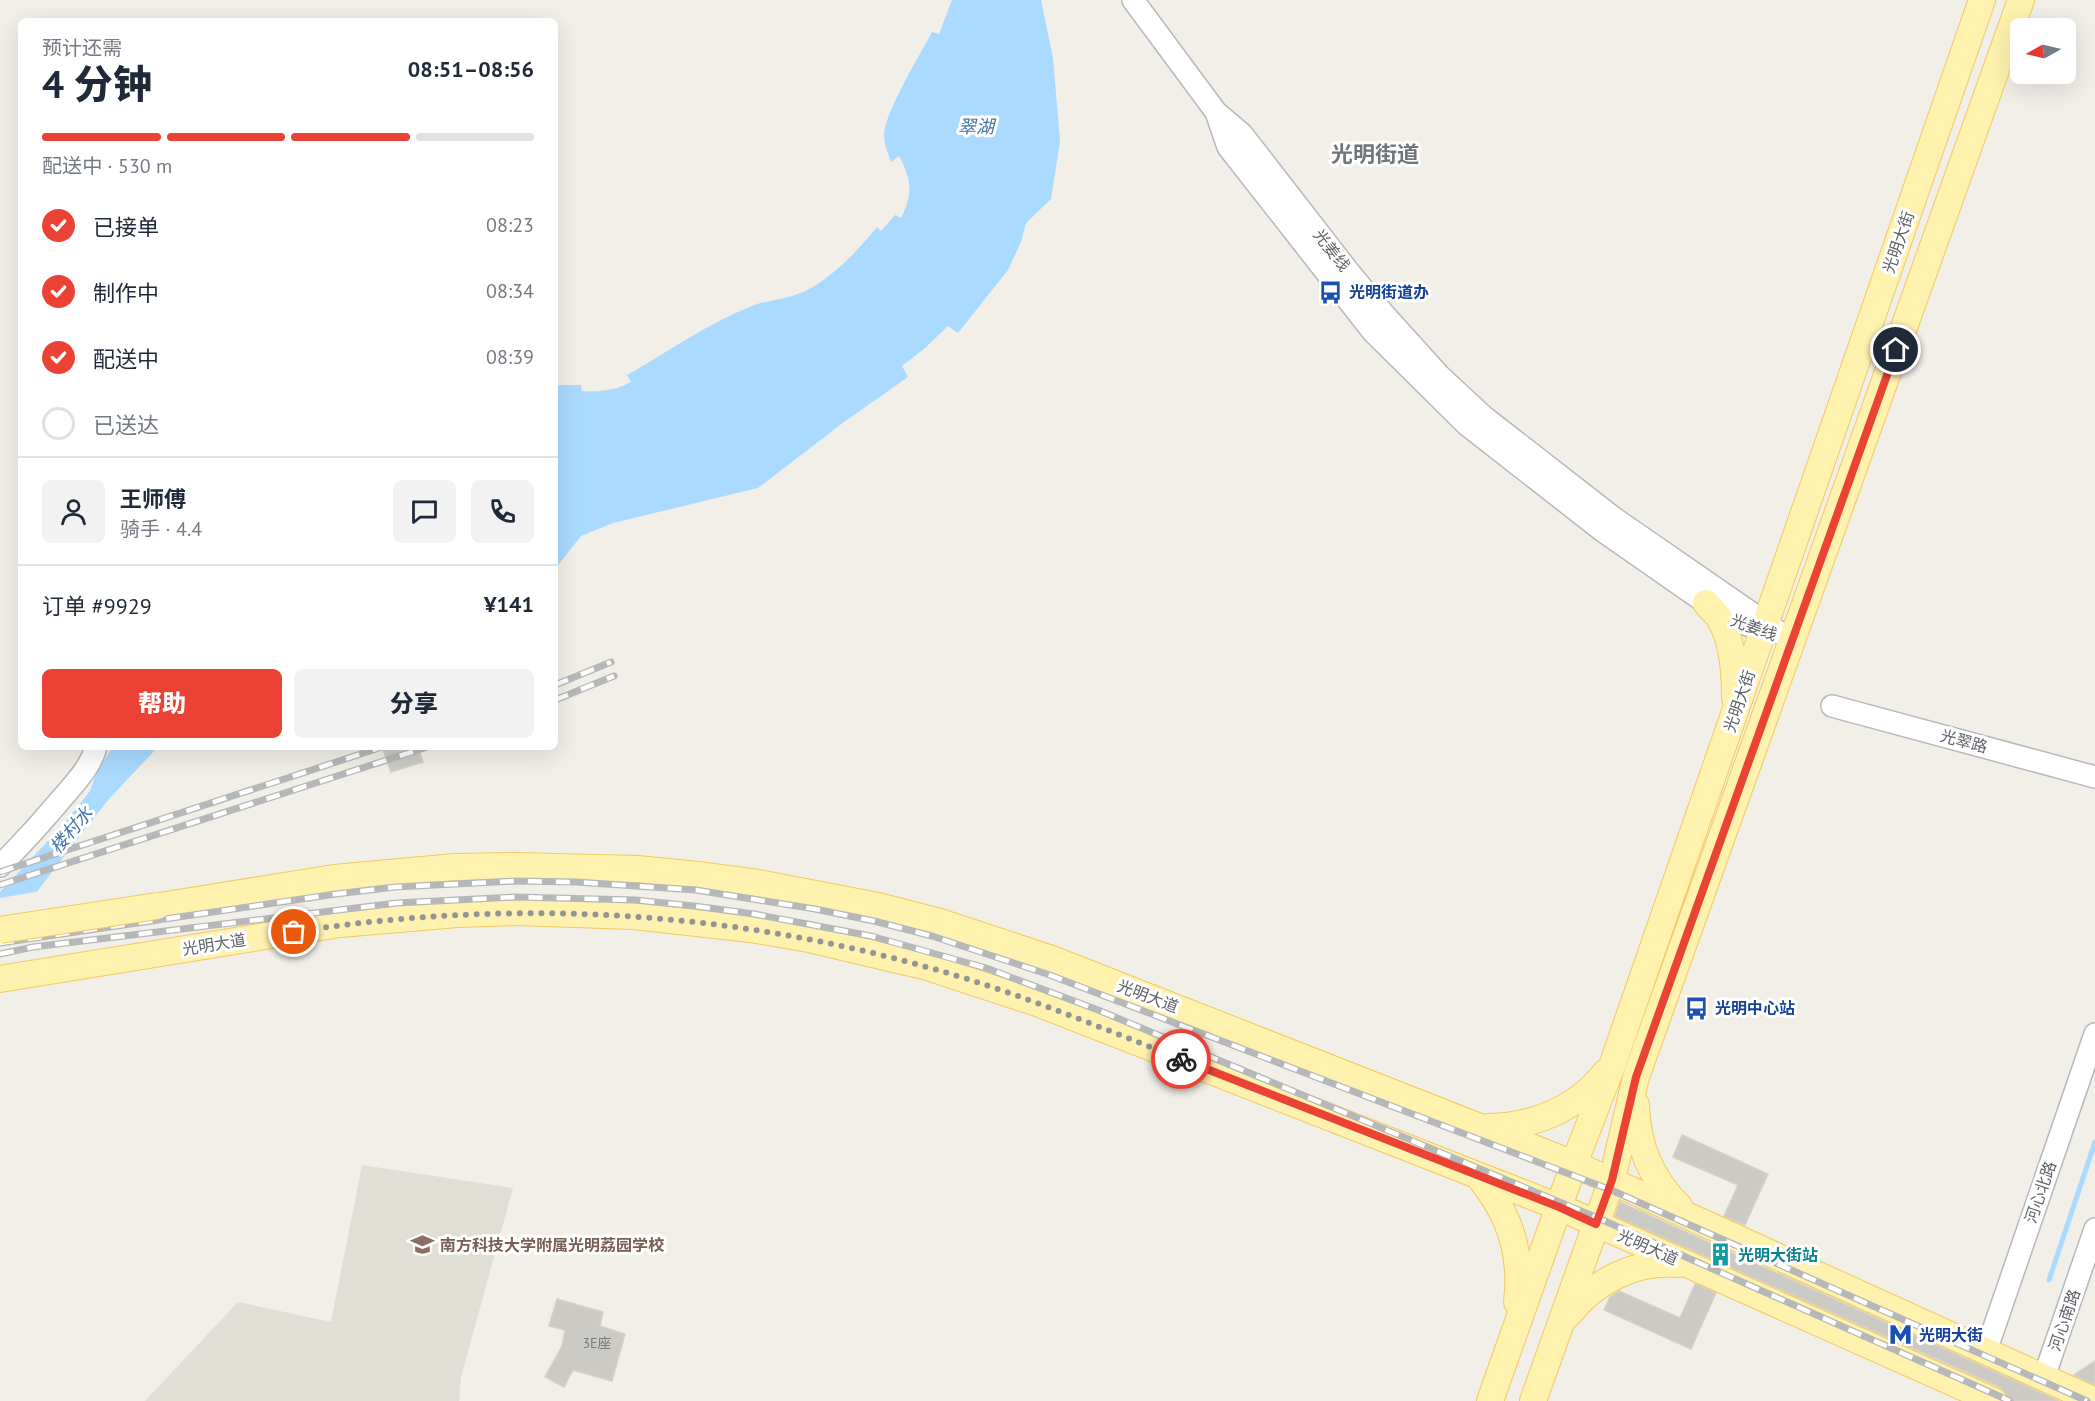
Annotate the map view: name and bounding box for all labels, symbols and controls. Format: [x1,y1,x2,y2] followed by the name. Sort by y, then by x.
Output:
[2010,18,2076,84] north arrow
[2010,18,2076,84] map controls
[42,35,122,61] text: 预计还需
[408,55,534,83] text: 08:51–08:56
[42,58,152,109] text: 4 分钟
[958,115,997,138] water label: 翠湖
[1331,140,1419,168] district label: 光明街道
[42,153,172,179] text: 配送中 · 530 m
[1878,208,1918,276] street label: 光明大街
[42,209,75,242] icon: check
[486,212,534,238] text: 08:23
[93,213,159,241] text: 已接单
[1309,225,1355,275] street label: 光姜线
[42,275,75,308] icon: check
[486,278,534,304] text: 08:34
[93,279,159,307] text: 制作中
[1318,279,1344,305] bus stop icon: 光明街道办
[1349,282,1429,302] place label: 光明街道办
[1870,324,1921,375] pin
[1879,333,1912,366] icon: home
[42,341,75,374] icon: check
[486,344,534,370] text: 08:39
[93,345,159,373] text: 配送中
[93,411,159,439] text: 已送达
[42,480,105,543] button: person
[393,480,456,543] button: chat
[471,480,534,543] button: phone
[120,485,186,513] text: 王师傅
[120,516,202,542] text: 骑手 · 4.4
[484,590,534,618] text: ¥141
[42,592,152,620] text: 订单 #9929
[1728,609,1780,645] street label: 光姜线
[1719,667,1759,735] street label: 光明大街
[42,669,282,738] button: 帮助
[294,669,534,738] button: 分享
[1938,725,1990,757] street label: 光翠路
[45,801,98,858] water label: 楼村水
[268,906,319,957] pin
[277,915,310,948] icon: bag
[181,929,247,959] street label: 光明大道
[1115,975,1181,1017] street label: 光明大道
[1684,995,1710,1021] bus stop icon: 光明中心站
[1715,998,1795,1018] place label: 光明中心站
[1151,1029,1211,1089] courier
[1165,1043,1198,1076] icon: bike
[2020,1158,2060,1226] street label: 河心北路
[1615,1225,1681,1269] street label: 光明大道
[409,1232,435,1258] school or university icon: 南方科技大学附属光明荔园学校
[440,1235,665,1255] place label: 南方科技大学附属光明荔园学校
[1707,1242,1733,1268] building icon: 光明大街站
[1738,1245,1818,1265] place label: 光明大街站
[2044,1286,2084,1354] street label: 河心南路
[1888,1322,1914,1348] metro station icon: 光明大街
[1919,1325,1983,1345] place label: 光明大街
[582,1334,612,1352] house number: 3E座

